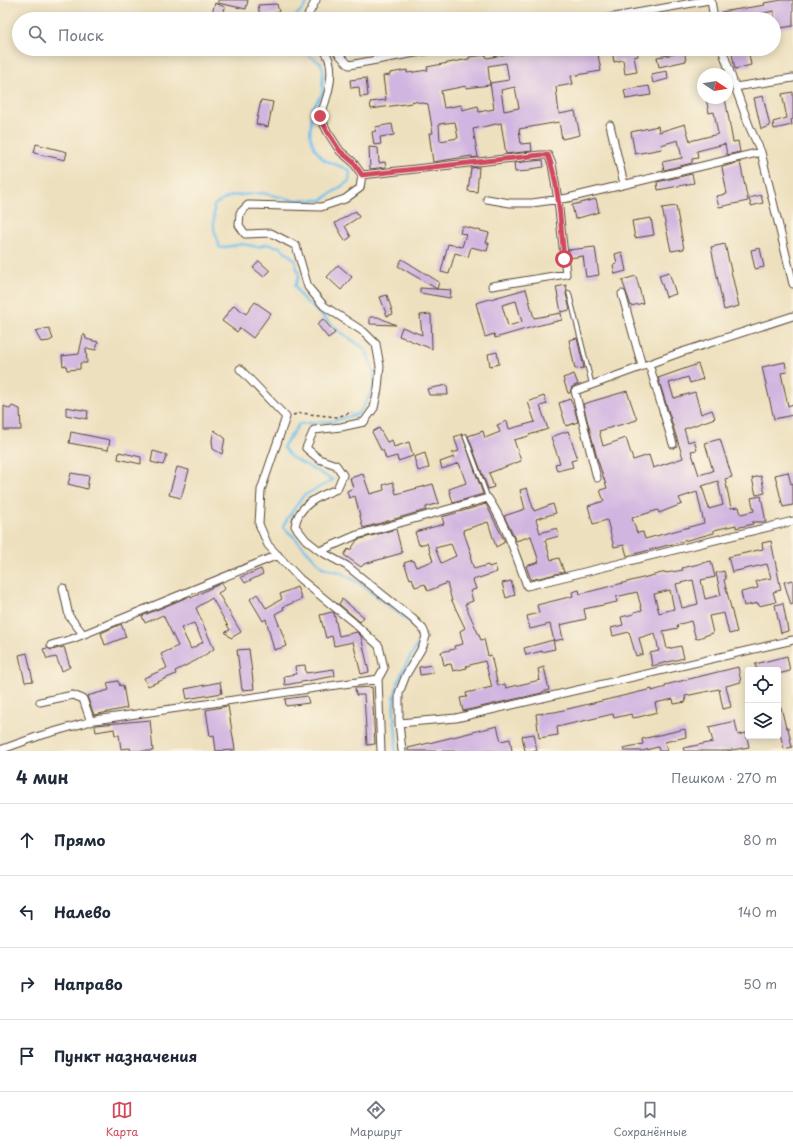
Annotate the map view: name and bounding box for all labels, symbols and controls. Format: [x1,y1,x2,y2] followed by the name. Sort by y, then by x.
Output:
[12,12,781,56] search box
[26,23,48,45] icon: search
[58,23,104,46] text: Поиск
[697,68,733,104] north arrow
[311,107,329,125] route end
[555,250,573,268] route start
[745,667,781,739] map controls
[745,667,781,703] button: locate
[745,703,781,739] button: layers
[16,764,69,790] text: 4 мин
[671,768,777,787] text: Пешком · 270 m
[54,828,105,851] text: Прямо
[16,829,38,851] icon: ahead
[743,830,777,849] text: 80 m
[54,900,111,923] text: Налево
[16,901,38,923] icon: left
[738,902,777,921] text: 140 m
[54,972,123,995] text: Направо
[16,973,38,995] icon: right
[743,974,777,993] text: 50 m
[54,1044,197,1067] text: Пункт назначения
[16,1045,38,1067] icon: arrive
[106,1099,138,1140] tab: Карта
[350,1099,402,1140] tab: Маршрут
[614,1099,687,1140] tab: Сохранённые

